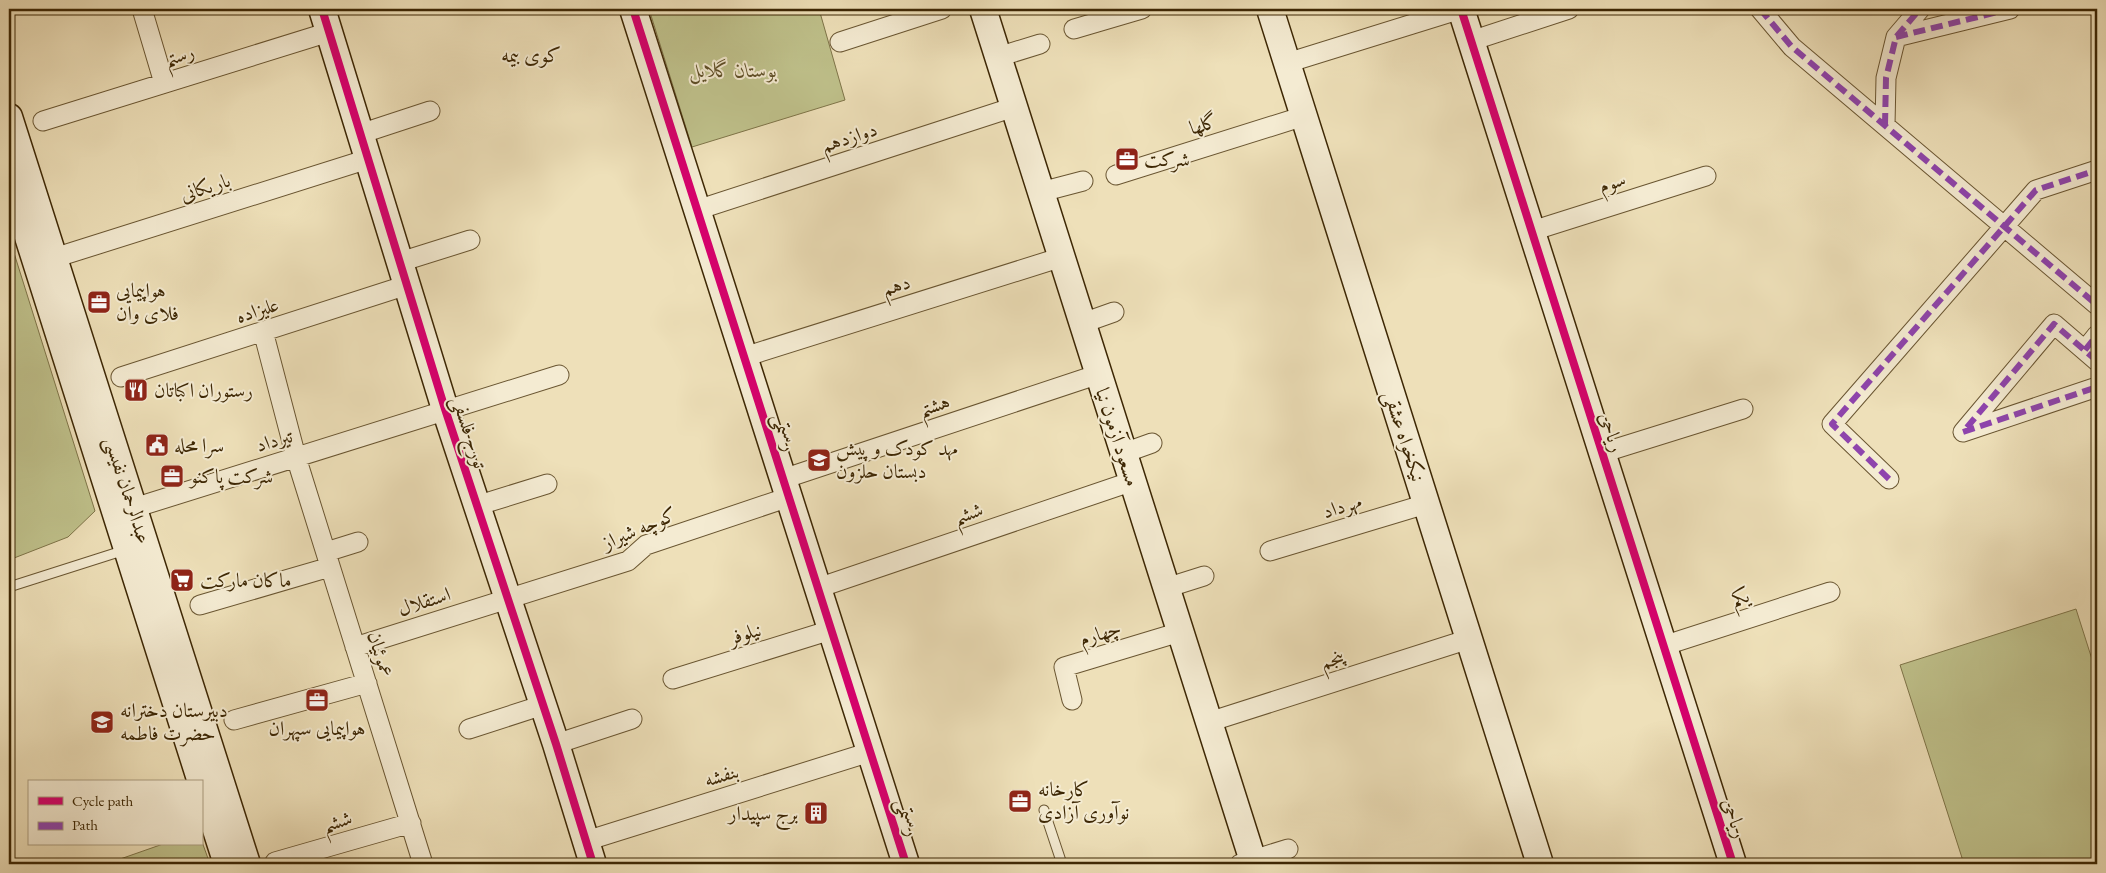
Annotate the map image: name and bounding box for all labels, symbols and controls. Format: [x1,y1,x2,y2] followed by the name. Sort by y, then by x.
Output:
[161,38,199,79] street label: رستم
[501,41,561,68] district label: کوی بیمه
[689,57,778,85] park label: بوستان گلایل
[1186,107,1220,141] street label: گلها
[817,116,882,164] street label: دوازدهم
[1114,146,1140,172] office icon: شرکت
[1144,146,1190,173] place label: شرکت
[1595,165,1631,203] street label: سوم
[176,167,234,207] street label: باریکانی
[879,268,915,307] street label: دهم
[116,277,179,326] place label: هواپیمایی فلای وان
[86,289,112,315] office icon: هواپیمایی فلای وان
[232,291,282,329] street label: علیزاده
[123,377,149,403] restaurant icon: رستوران اکباتان
[154,377,253,403] place label: رستوران اکباتان
[1090,384,1146,490] street label: مسعود آزمون نیا
[1376,387,1432,486] street label: نیکخواه عشقی
[915,388,955,429] street label: هشتم
[441,392,494,473] street label: تورج فلسفی
[1593,409,1631,455] street label: ریاحی
[766,410,803,455] street label: رستمی
[252,422,296,458] street label: تیرداد
[144,432,170,458] public building icon: سرا محله
[174,432,224,459] place label: سرا محله
[97,433,158,548] street label: عبدالرحمان نفیسی
[836,435,958,484] place label: مهد کودک و پیش دبستان حلزون
[806,447,832,473] school or university icon: مهد کودک و پیش دبستان حلزون
[159,463,185,489] office icon: شرکت پاکنو
[188,463,273,491] place label: شرکت پاکنو
[1319,488,1365,524] street label: مهرداد
[949,496,989,537] street label: ششم
[596,501,681,557] street label: کوچه شیراز
[169,567,195,593] supermarket icon: ماکان مارکت
[200,567,292,593] place label: ماکان مارکت
[394,580,454,622] street label: استقلال
[1728,582,1755,618] street label: یکم
[1076,614,1126,656] street label: چهارم
[723,616,765,651] street label: نیلوفر
[362,628,400,680] street label: عموئیان
[1317,642,1351,681] street label: پنجم
[304,687,330,713] office icon: هواپیمایی سپهران
[120,697,228,747] place label: دبیرستان دخترانه حضرت فاطمه
[89,709,115,735] school or university icon: دبیرستان دخترانه حضرت فاطمه
[268,715,366,742] place label: هواپیمایی سپهران
[701,757,741,793] street label: بنفشه
[1038,776,1129,825] place label: کارخانه نوآوری آزادی
[28,780,202,846] legend
[1007,788,1033,814] office icon: کارخانه نوآوری آزادی
[72,791,134,810] text: Cycle path
[889,795,926,840] street label: رستمی
[1716,795,1754,841] street label: ریاحی
[726,800,798,831] place label: برج سپیدار
[803,800,829,826] building icon: برج سپیدار
[319,804,357,844] street label: ششم
[72,815,98,834] text: Path

